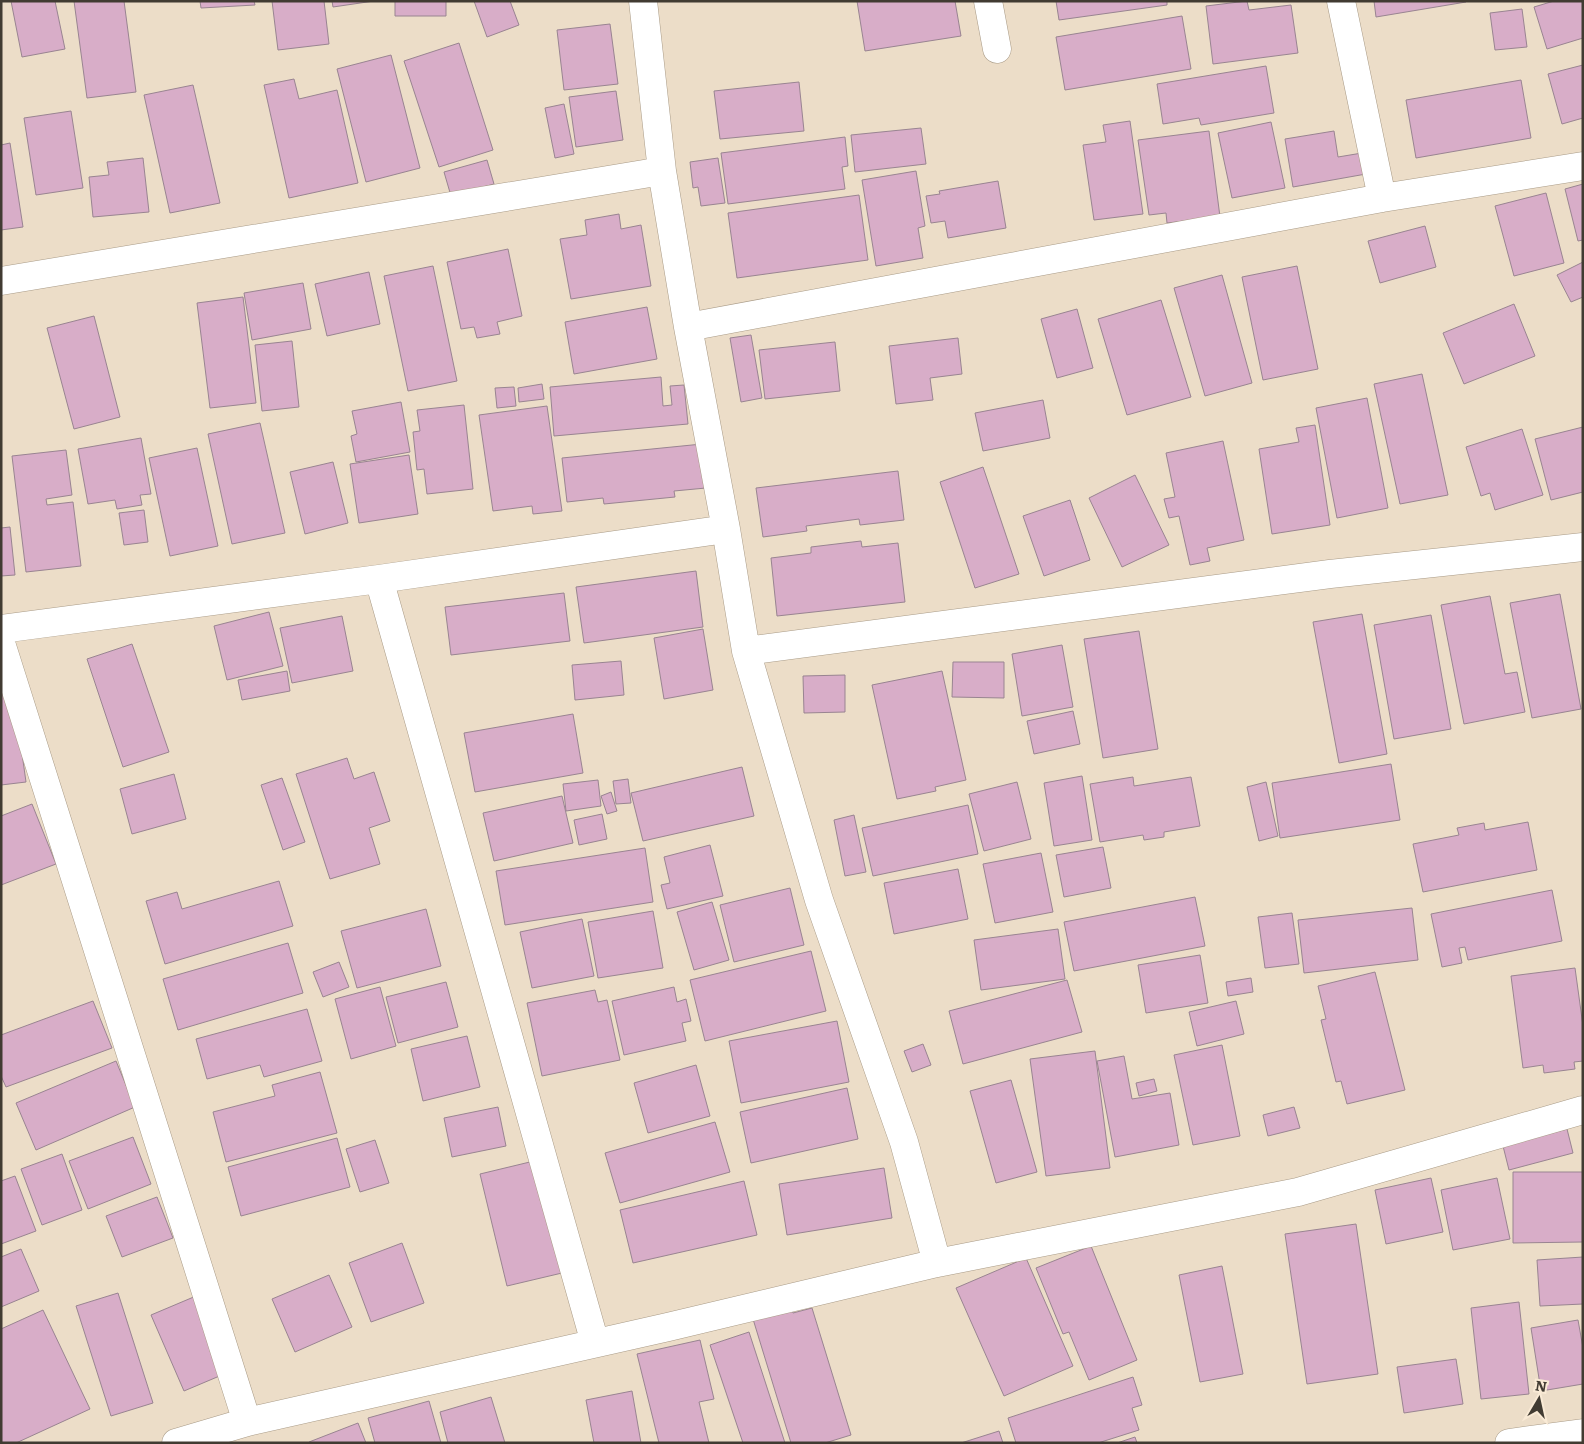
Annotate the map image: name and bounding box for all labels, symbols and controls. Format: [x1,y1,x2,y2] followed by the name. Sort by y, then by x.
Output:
[1514,1374,1564,1424] north arrow
[1534,1374,1549,1396] text: N

